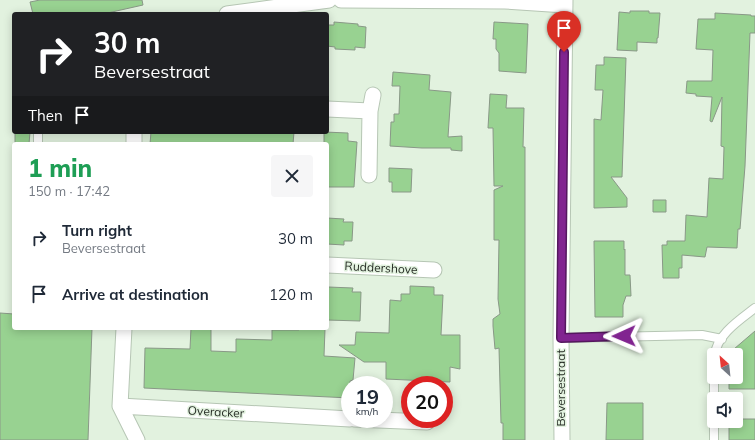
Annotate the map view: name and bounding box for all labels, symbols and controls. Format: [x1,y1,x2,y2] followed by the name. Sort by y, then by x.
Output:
[547,11,581,52] pin
[553,17,575,39] icon: arrive
[94,25,160,60] text: 30 m
[28,28,80,80] icon: right
[94,60,210,83] text: Beversestraat
[71,104,93,126] icon: arrive
[28,106,63,125] text: Then
[28,153,92,183] text: 1 min
[271,155,313,197] button: close
[28,183,110,199] text: 150 m · 17:42
[62,221,132,240] text: Turn right
[28,227,50,249] icon: right
[278,229,313,248] text: 30 m
[62,240,146,256] text: Beversestraat
[344,258,418,277] street label: Ruddershove
[28,283,50,305] icon: arrive
[62,285,209,304] text: Arrive at destination
[269,285,313,304] text: 120 m
[603,315,645,357] position arrow
[707,348,743,384] north arrow
[707,348,743,428] map controls
[553,349,568,427] street label: Beversestraat
[401,376,453,428] speed limit sign: 20
[355,384,379,409] text: 19
[707,392,743,428] button: sound
[187,403,245,421] street label: Overacker
[356,405,378,418] text: km/h

